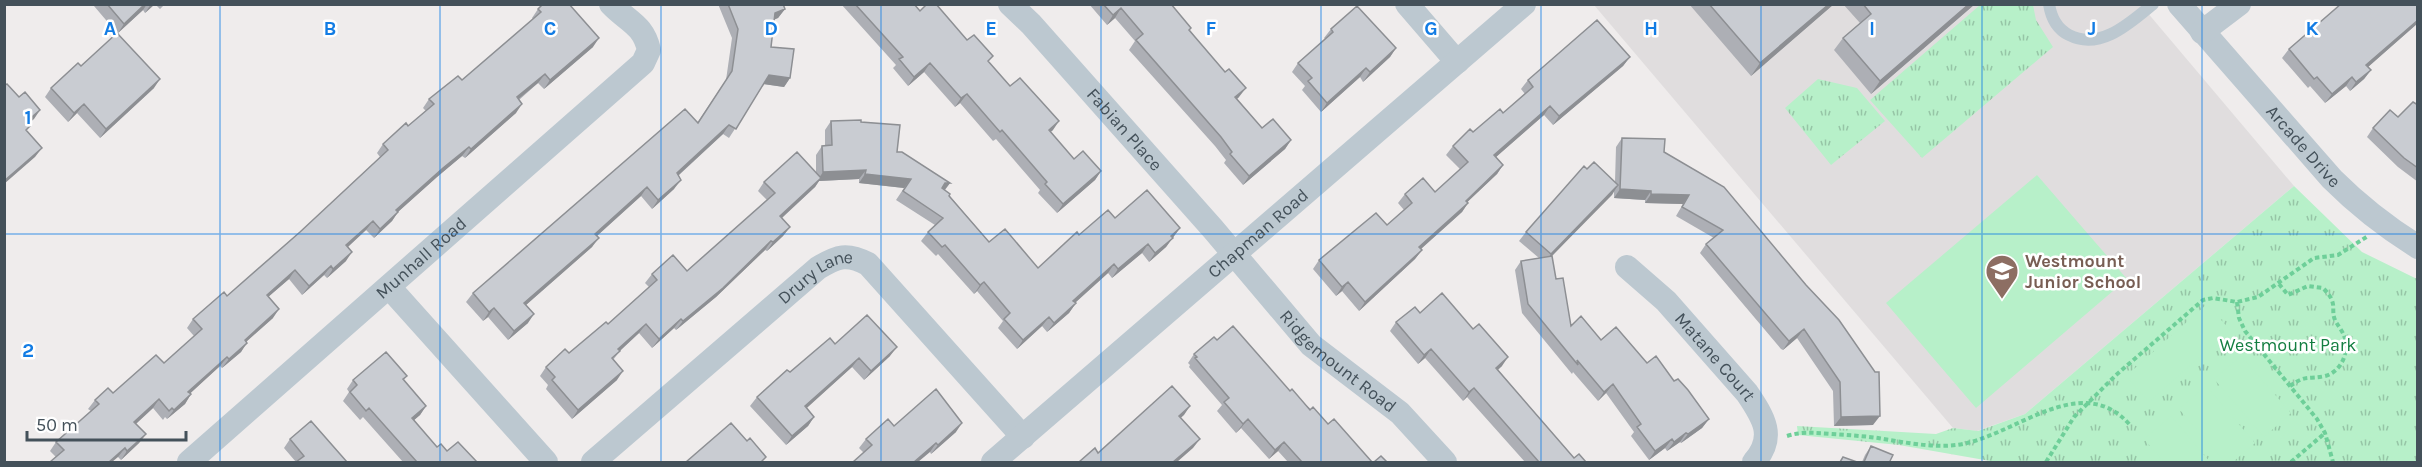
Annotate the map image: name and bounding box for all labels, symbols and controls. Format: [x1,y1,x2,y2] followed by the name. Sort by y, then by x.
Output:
[104,17,117,40] text: A
[324,17,336,40] text: B
[544,17,556,40] text: C
[764,17,778,40] text: D
[985,17,997,40] text: E
[1206,17,1217,40] text: F
[1424,17,1438,40] text: G
[1644,17,1658,40] text: H
[1869,17,1875,40] text: I
[2088,17,2096,40] text: J
[2305,17,2319,40] text: K
[1082,83,1167,175] street label: Fabian Place
[2261,101,2345,192] street label: Arcade Drive
[24,106,32,129] text: 1
[1203,184,1313,283] street label: Chapman Road
[371,212,471,304] street label: Munhall Road
[773,246,854,309] street label: Drury Lane
[2025,250,2141,293] place label: Westmount Junior School
[1984,253,2020,300] school or university icon: Westmount Junior School
[1275,305,1401,417] street label: Ridgemount Road
[1670,308,1760,406] street label: Matane Court
[2220,334,2357,356] park label: Westmount Park
[22,339,34,362] text: 2
[27,404,186,442] scale bar
[36,414,78,436] text: 50 m

